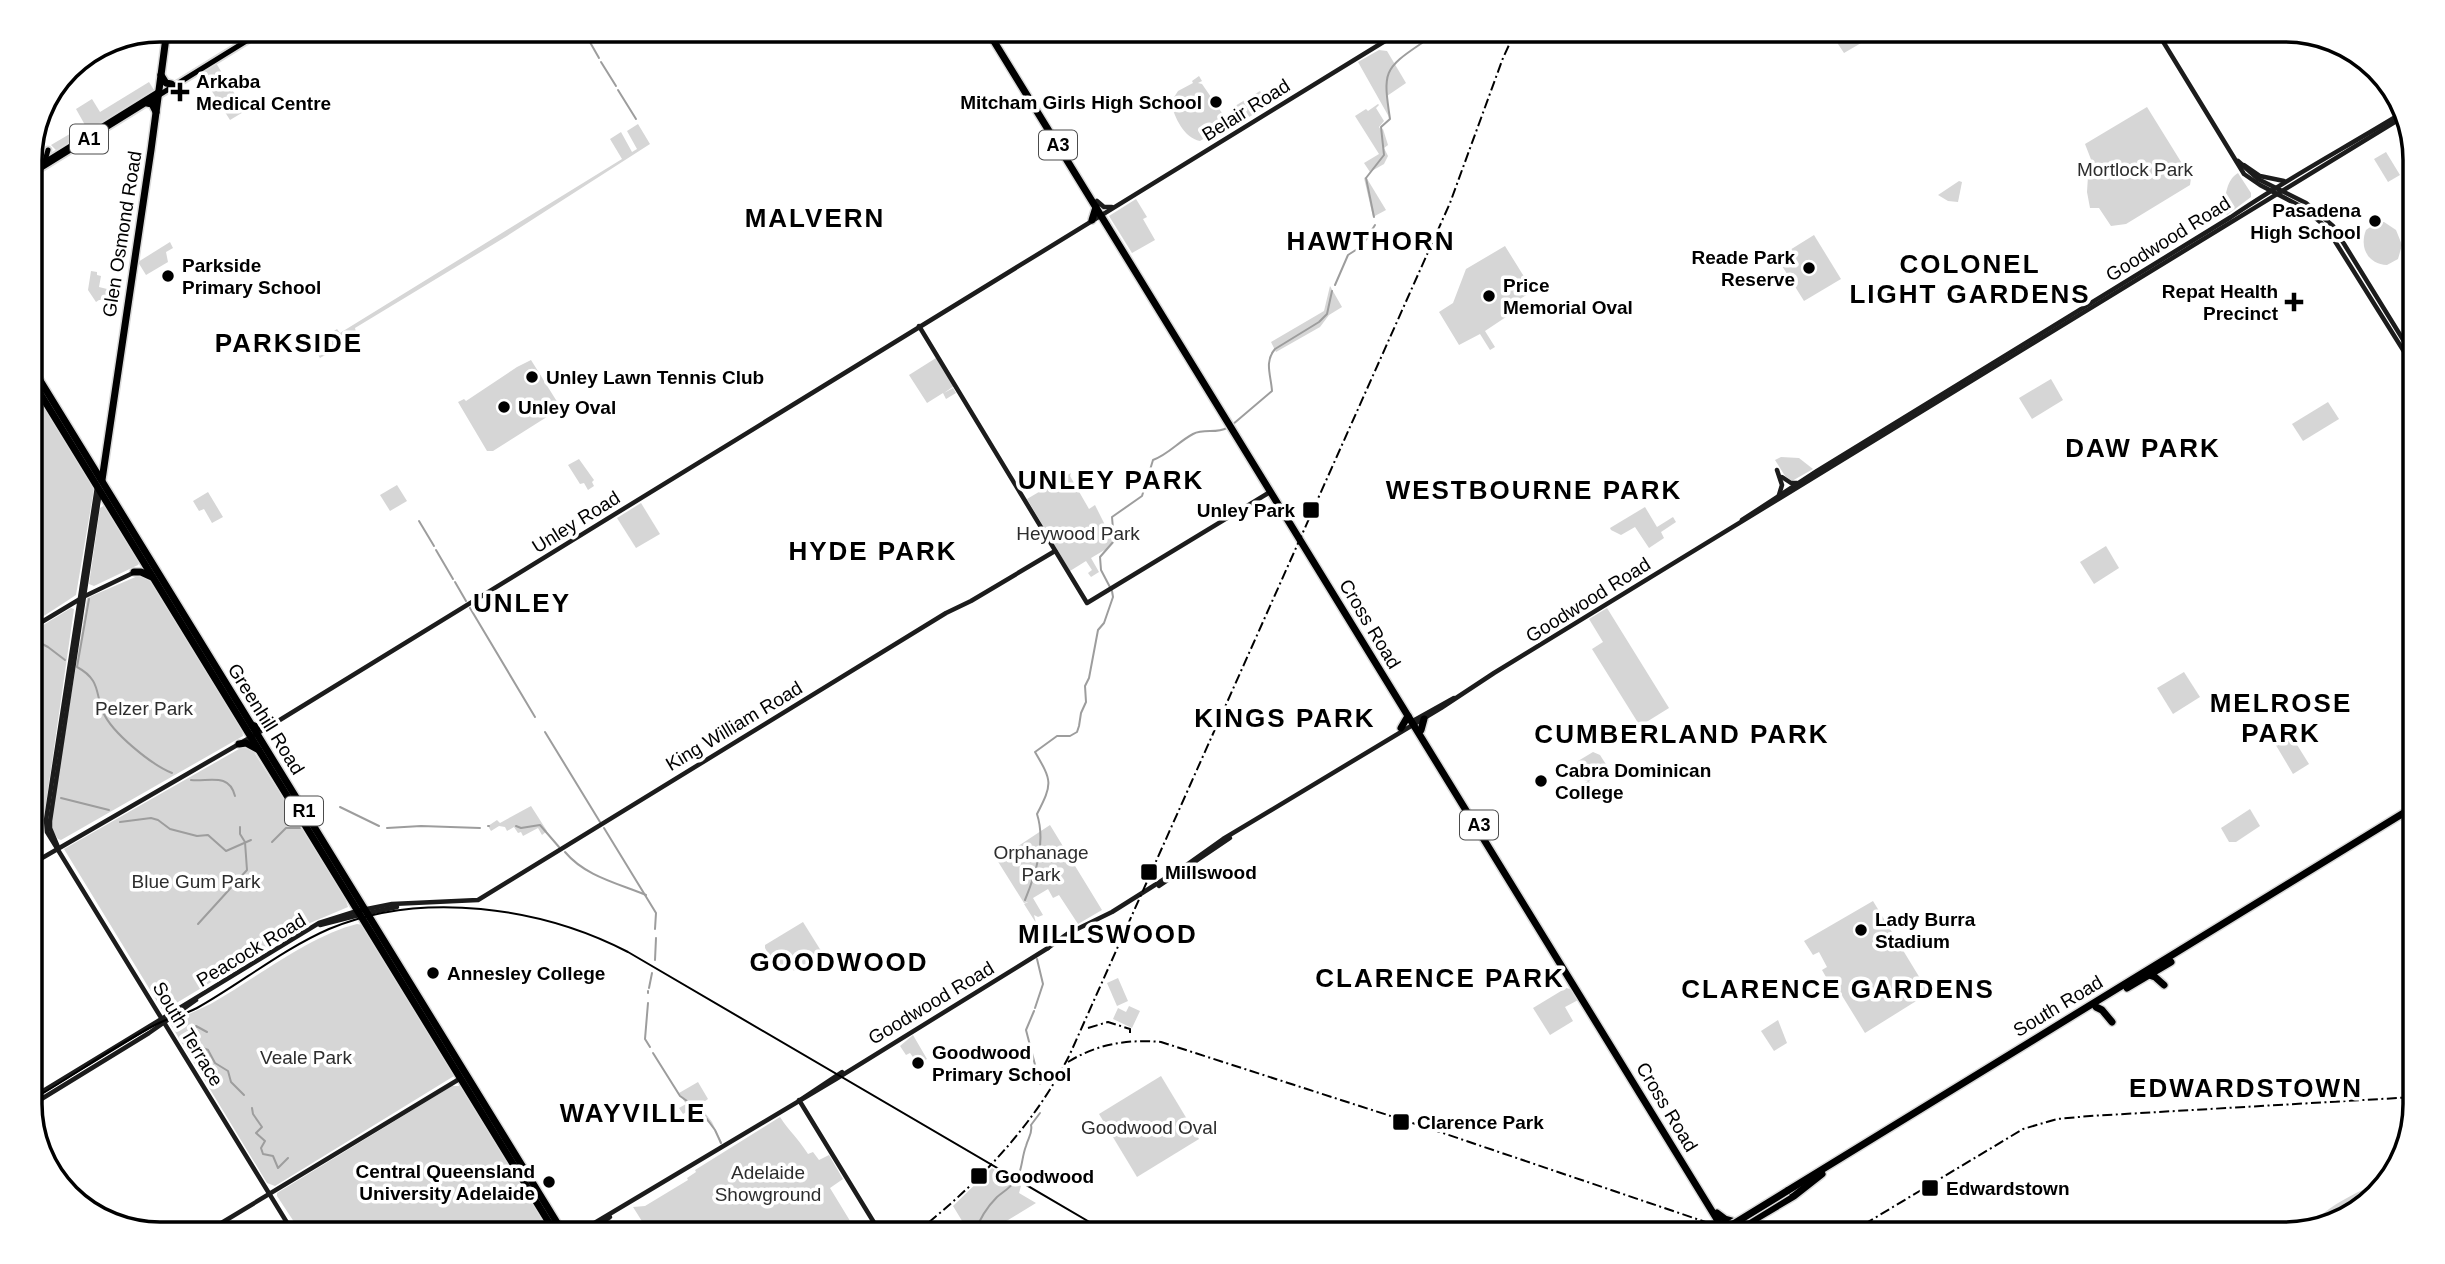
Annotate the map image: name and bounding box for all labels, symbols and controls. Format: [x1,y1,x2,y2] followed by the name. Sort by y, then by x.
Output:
[196,71,331,114] place label: Arkaba Medical Centre
[1198,75,1294,145] street label: Belair Road
[170,82,190,102] marker: Arkaba Medical Centre
[960,92,1202,113] place label: Mitcham Girls High School
[1208,94,1224,110] marker: Mitcham Girls High School
[70,124,108,154] road number: A1
[1039,130,1077,160] road number: A3
[98,149,146,319] street label: Glen Osmond Road
[2077,159,2194,180] park label: Mortlock Park
[2102,192,2234,286] street label: Goodwood Road
[2250,200,2361,243] place label: Pasadena High School
[745,203,885,233] district label: MALVERN
[2367,213,2383,229] marker: Pasadena High School
[1286,226,1456,256] district label: HAWTHORN
[1691,247,1795,290] place label: Reade Park Reserve
[1849,249,2091,309] district label: COLONEL LIGHT GARDENS
[182,255,321,298] place label: Parkside Primary School
[1801,260,1817,276] marker: Reade Park Reserve
[160,268,176,284] marker: Parkside Primary School
[1503,275,1633,318] place label: Price Memorial Oval
[2162,281,2279,324] place label: Repat Health Precinct
[1481,288,1497,304] marker: Price Memorial Oval
[2284,292,2304,312] marker: Repat Health Precinct
[215,328,363,358] district label: PARKSIDE
[546,367,764,388] place label: Unley Lawn Tennis Club
[524,369,540,385] marker: Unley Lawn Tennis Club
[518,397,616,418] place label: Unley Oval
[496,399,512,415] marker: Unley Oval
[2065,433,2221,463] district label: DAW PARK
[1018,465,1204,495] district label: UNLEY PARK
[1386,475,1682,505] district label: WESTBOURNE PARK
[528,487,624,557] street label: Unley Road
[1197,500,1295,521] place label: Unley Park
[1301,500,1321,520] marker: Unley Park
[1016,523,1140,544] park label: Heywood Park
[788,536,958,566] district label: HYDE PARK
[1522,553,1654,647] street label: Goodwood Road
[1335,576,1405,672] street label: Cross Road
[473,588,571,618] district label: UNLEY
[224,660,308,778] street label: Greenhill Road
[662,677,806,775] street label: King William Road
[2210,688,2352,748] district label: MELROSE PARK
[95,698,194,719] park label: Pelzer Park
[1194,703,1376,733] district label: KINGS PARK
[1534,719,1830,749] district label: CUMBERLAND PARK
[1555,760,1711,803] place label: Cabra Dominican College
[1533,773,1549,789] marker: Cabra Dominican College
[285,796,323,826] road number: R1
[1460,810,1498,840] road number: A3
[993,842,1089,885] park label: Orphanage Park
[1139,862,1159,882] marker: Millswood
[1165,862,1257,883] place label: Millswood
[132,871,261,892] park label: Blue Gum Park
[193,909,309,991] street label: Peacock Road
[1875,909,1976,952] place label: Lady Burra Stadium
[1018,919,1198,949] district label: MILLSWOOD
[1853,922,1869,938] marker: Lady Burra Stadium
[749,947,929,977] district label: GOODWOOD
[864,957,998,1049] street label: Goodwood Road
[447,963,605,984] place label: Annesley College
[1315,963,1565,993] district label: CLARENCE PARK
[425,965,441,981] marker: Annesley College
[2010,971,2106,1041] street label: South Road
[1681,974,1995,1004] district label: CLARENCE GARDENS
[149,978,227,1090] street label: South Terrace
[932,1042,1071,1085] place label: Goodwood Primary School
[260,1047,352,1068] park label: Veale Park
[910,1055,926,1071] marker: Goodwood Primary School
[1632,1059,1702,1155] street label: Cross Road
[2129,1073,2363,1103] district label: EDWARDSTOWN
[560,1098,706,1128] district label: WAYVILLE
[1391,1112,1411,1132] marker: Clarence Park
[1417,1112,1544,1133] place label: Clarence Park
[1081,1117,1217,1138] park label: Goodwood Oval
[356,1161,535,1204] place label: Central Queensland University Adelaide
[715,1162,821,1205] park label: Adelaide Showground
[969,1166,989,1186] marker: Goodwood
[995,1166,1094,1187] place label: Goodwood
[541,1174,557,1190] marker: Central Queensland University Adelaide
[1920,1178,1940,1198] marker: Edwardstown
[1946,1178,2070,1199] place label: Edwardstown

